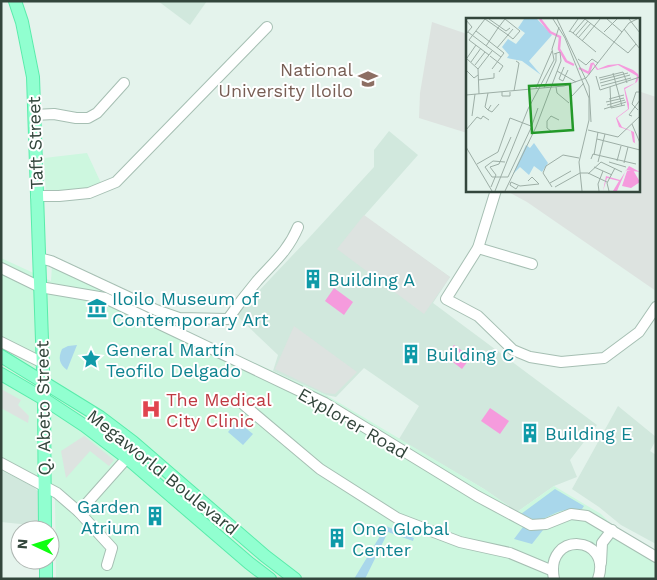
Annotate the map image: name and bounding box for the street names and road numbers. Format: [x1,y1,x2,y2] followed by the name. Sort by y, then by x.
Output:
[23,96,47,190] street label: Taft Street
[31,340,55,476] street label: Q. Abeto Street
[294,383,412,463] street label: Explorer Road
[83,405,243,539] street label: Megaworld Boulevard

